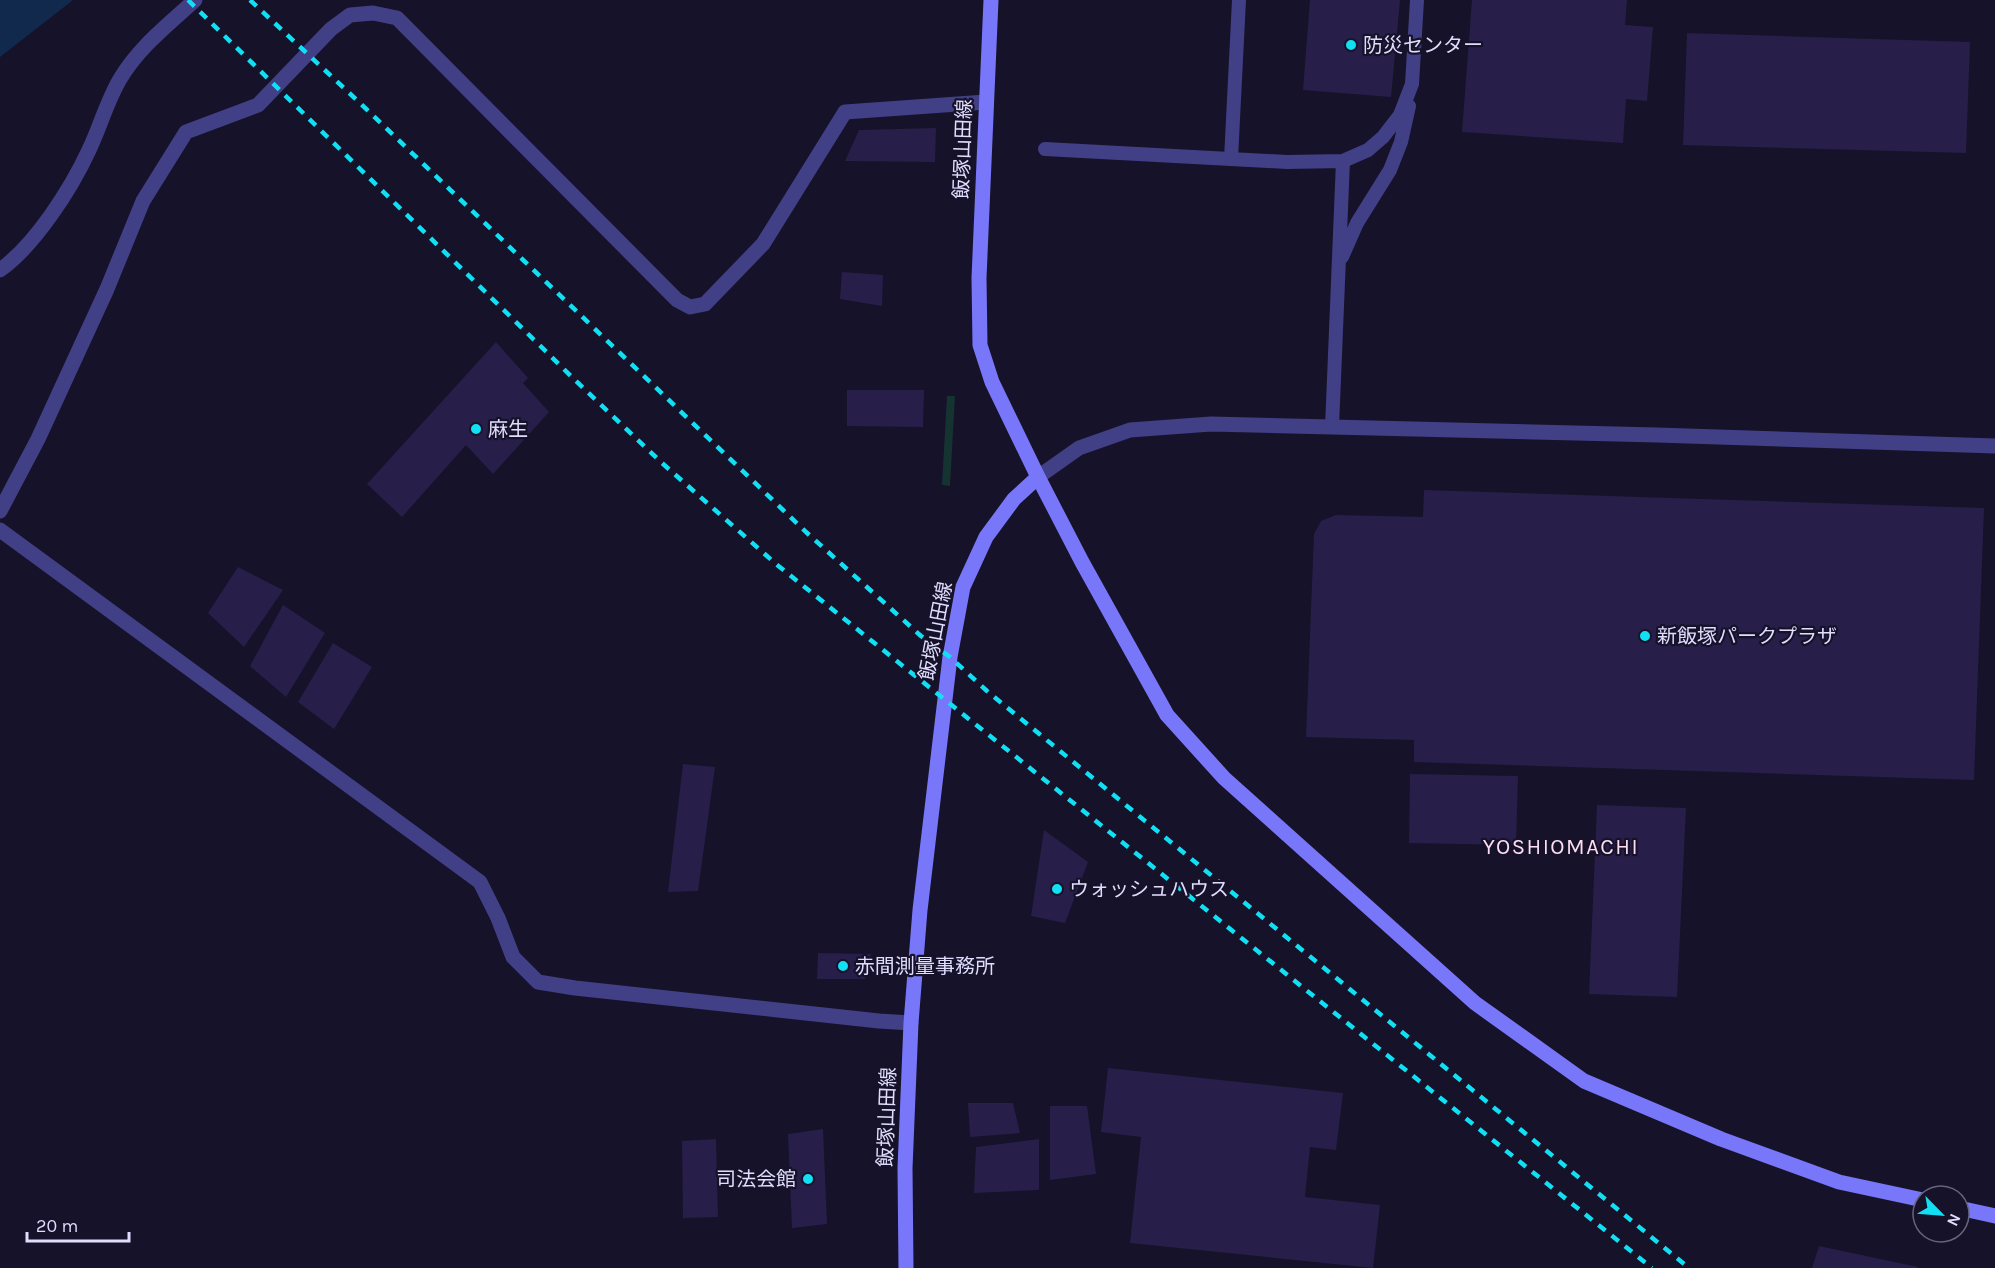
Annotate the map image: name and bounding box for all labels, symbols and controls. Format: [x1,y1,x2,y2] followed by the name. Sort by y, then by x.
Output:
[1363,34,1483,57] place label: 防災センター
[1344,38,1358,52] marker: 防災センター
[950,99,976,199] street label: 飯塚山田線
[488,418,528,441] place label: 麻生
[469,422,483,436] marker: 麻生
[915,580,957,682] street label: 飯塚山田線
[1657,625,1837,648] place label: 新飯塚パークプラザ
[1638,629,1652,643] marker: 新飯塚パークプラザ
[1483,834,1639,860] district label: YOSHIOMACHI
[1069,878,1229,901] place label: ウォッシュハウス
[1050,882,1064,896] marker: ウォッシュハウス
[855,955,995,978] place label: 赤間測量事務所
[836,959,850,973] marker: 赤間測量事務所
[874,1067,900,1167] street label: 飯塚山田線
[716,1168,796,1191] place label: 司法会館
[801,1172,815,1186] marker: 司法会館
[1911,1184,1971,1244] north arrow
[27,1205,129,1243] scale bar
[1943,1211,1965,1229] text: N
[36,1215,78,1237] text: 20 m

